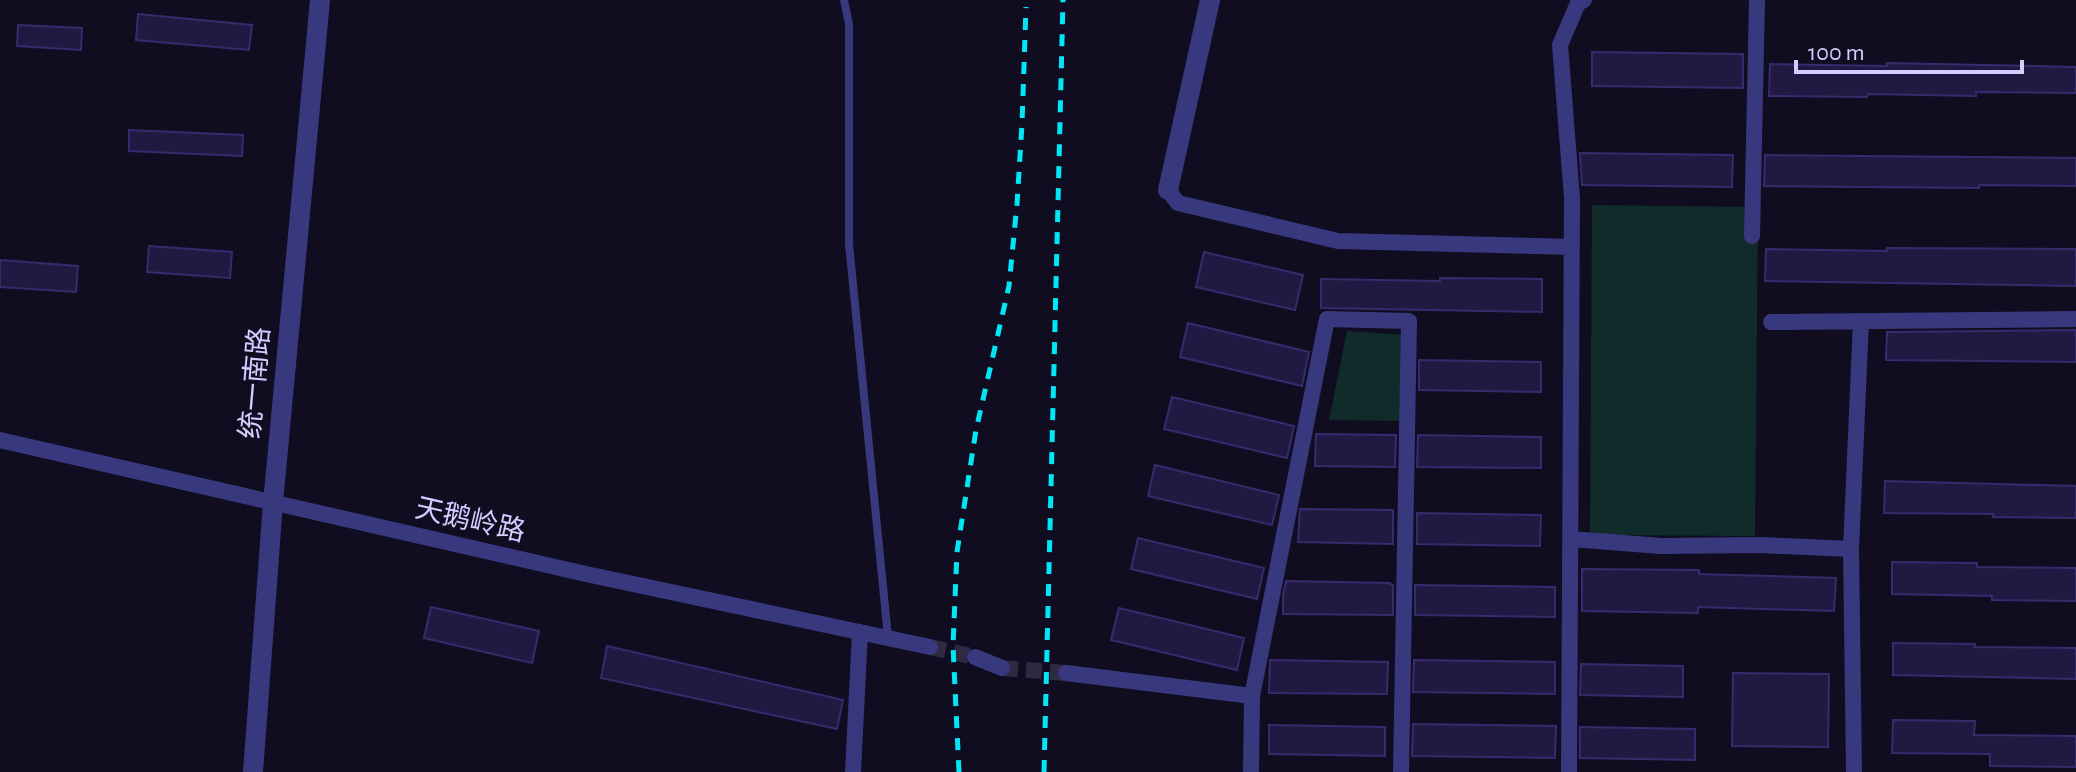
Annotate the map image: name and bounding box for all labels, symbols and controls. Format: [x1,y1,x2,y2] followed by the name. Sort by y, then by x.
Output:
[1796,24,2022,74] scale bar
[1808,41,1865,65] text: 100 m
[235,326,275,440] street label: 统一南路
[412,493,528,547] street label: 天鹅岭路

